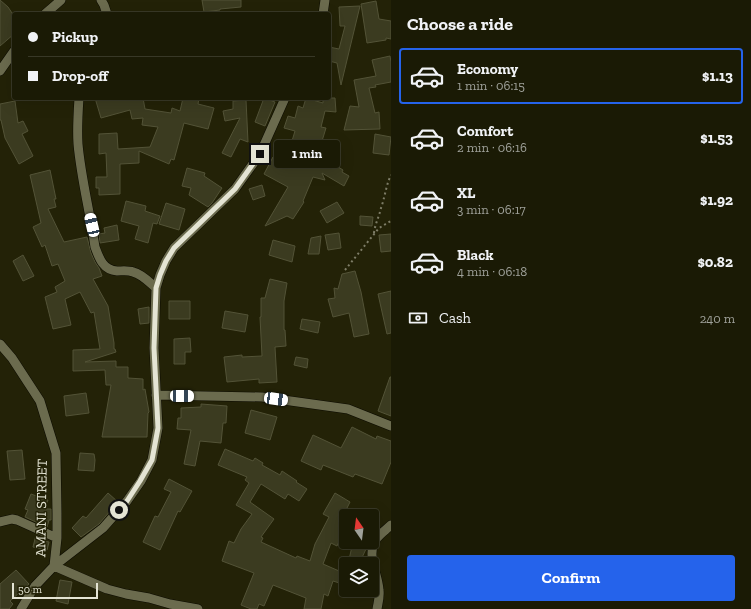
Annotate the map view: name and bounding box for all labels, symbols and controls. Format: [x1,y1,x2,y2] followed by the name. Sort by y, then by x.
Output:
[407,13,513,35] text: Choose a ride
[52,28,98,46] text: Pickup
[409,58,445,94] icon: car
[457,60,518,78] text: Economy
[52,67,108,85] text: Drop-off
[702,67,733,85] text: $1.13
[457,78,525,93] text: 1 min · 06:15
[409,120,445,156] icon: car
[457,122,513,140] text: Comfort
[700,129,733,147] text: $1.53
[274,140,340,168] callout: 1 min
[457,140,527,155] text: 2 min · 06:16
[251,145,269,163] route end
[292,146,322,161] text: 1 min
[409,182,445,218] icon: car
[457,184,475,202] text: XL
[700,191,733,209] text: $1.92
[457,202,526,217] text: 3 min · 06:17
[83,212,101,238] car
[409,244,445,280] icon: car
[457,246,494,264] text: Black
[697,253,733,271] text: $0.82
[457,264,527,279] text: 4 min · 06:18
[407,307,429,329] icon: cash
[439,309,471,327] text: Cash
[700,311,735,326] text: 240 m
[170,390,194,402] car
[263,391,289,407] car
[32,458,51,557] street label: AMANI STREET
[110,501,128,519] route start
[339,509,379,549] north arrow
[339,509,379,597] map controls
[407,555,735,601] button: Confirm
[339,557,379,597] button: layers
[12,581,98,600] scale bar
[18,583,42,596] text: 50 m

